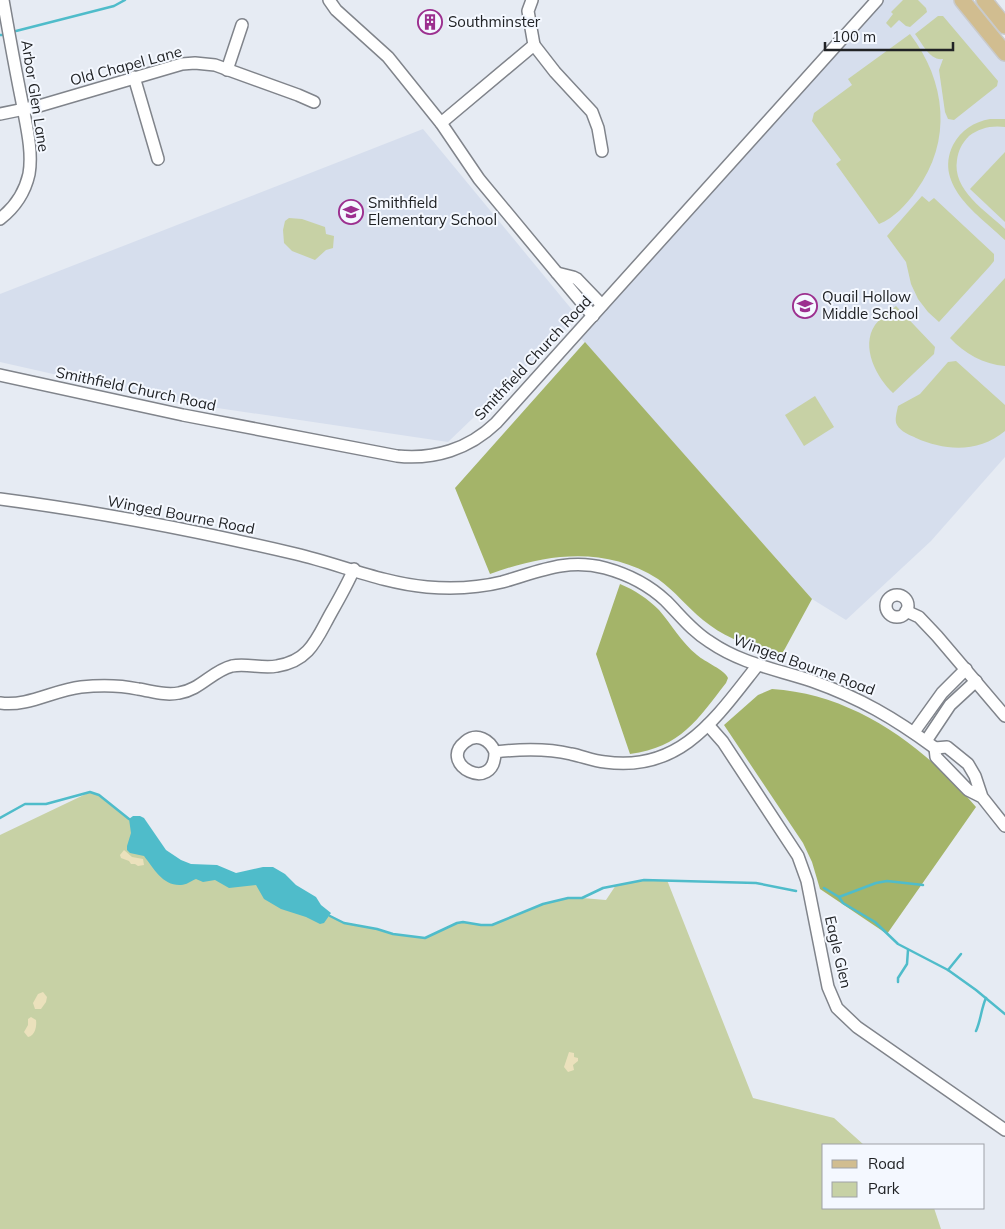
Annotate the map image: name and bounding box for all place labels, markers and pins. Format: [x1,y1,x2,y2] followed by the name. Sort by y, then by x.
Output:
[417,9,443,35] building icon: Southminster
[448,12,541,31] place label: Southminster
[368,193,497,229] place label: Smithfield Elementary School
[338,199,364,225] school or university icon: Smithfield Elementary School
[822,287,918,323] place label: Quail Hollow Middle School
[792,293,818,319] school or university icon: Quail Hollow Middle School

